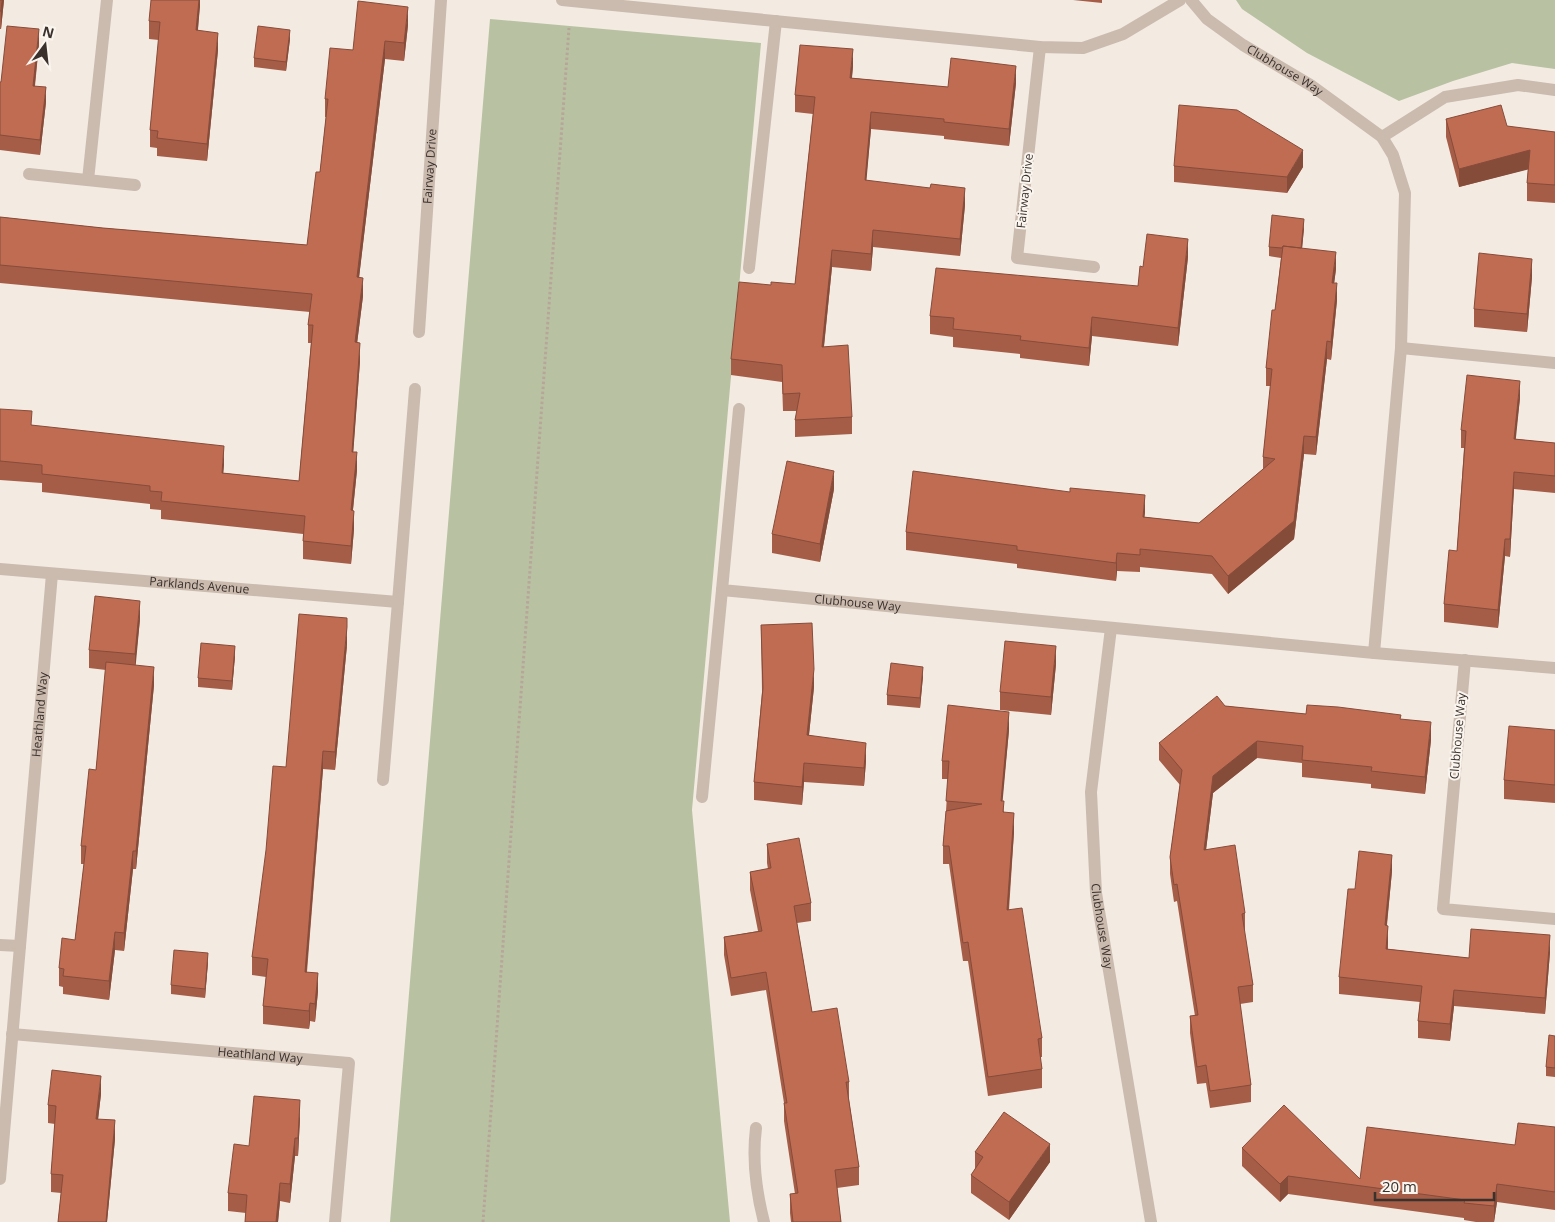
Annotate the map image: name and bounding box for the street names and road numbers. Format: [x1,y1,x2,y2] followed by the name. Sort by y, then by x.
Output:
[1244,40,1328,100] street label: Clubhouse Way
[419,128,440,204] street label: Fairway Drive
[1012,152,1037,229] street label: Fairway Drive
[149,572,250,598] street label: Parklands Avenue
[814,590,903,615] street label: Clubhouse Way
[27,670,52,758] street label: Heathland Way
[1445,691,1470,780] street label: Clubhouse Way
[1088,883,1118,971] street label: Clubhouse Way
[217,1043,304,1067] street label: Heathland Way

